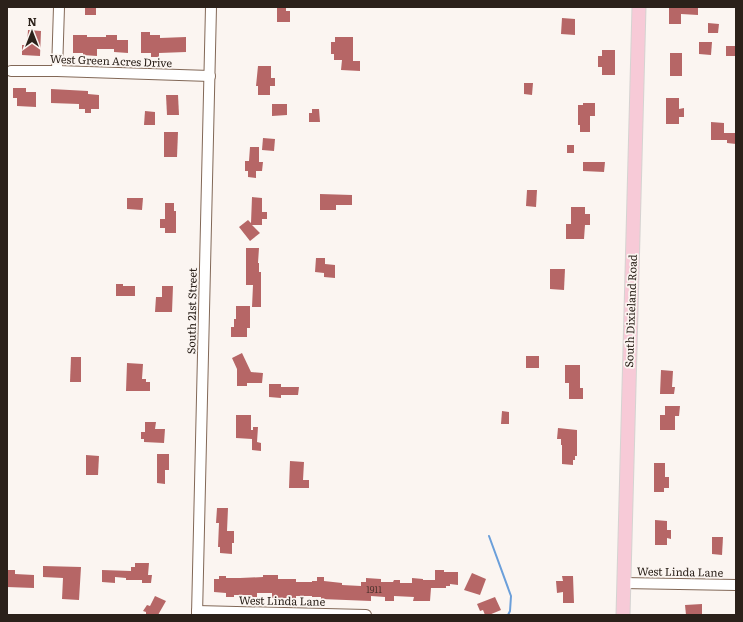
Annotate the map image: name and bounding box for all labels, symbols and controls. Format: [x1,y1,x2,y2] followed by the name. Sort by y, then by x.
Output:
[12,12,52,52] north arrow
[27,13,37,29] text: N
[50,50,173,70] street label: West Green Acres Drive
[620,254,640,368] street label: South Dixieland Road
[182,267,200,354] street label: South 21st Street
[637,562,724,580] street label: West Linda Lane
[366,582,382,596] house number: 1911
[239,591,326,609] street label: West Linda Lane

